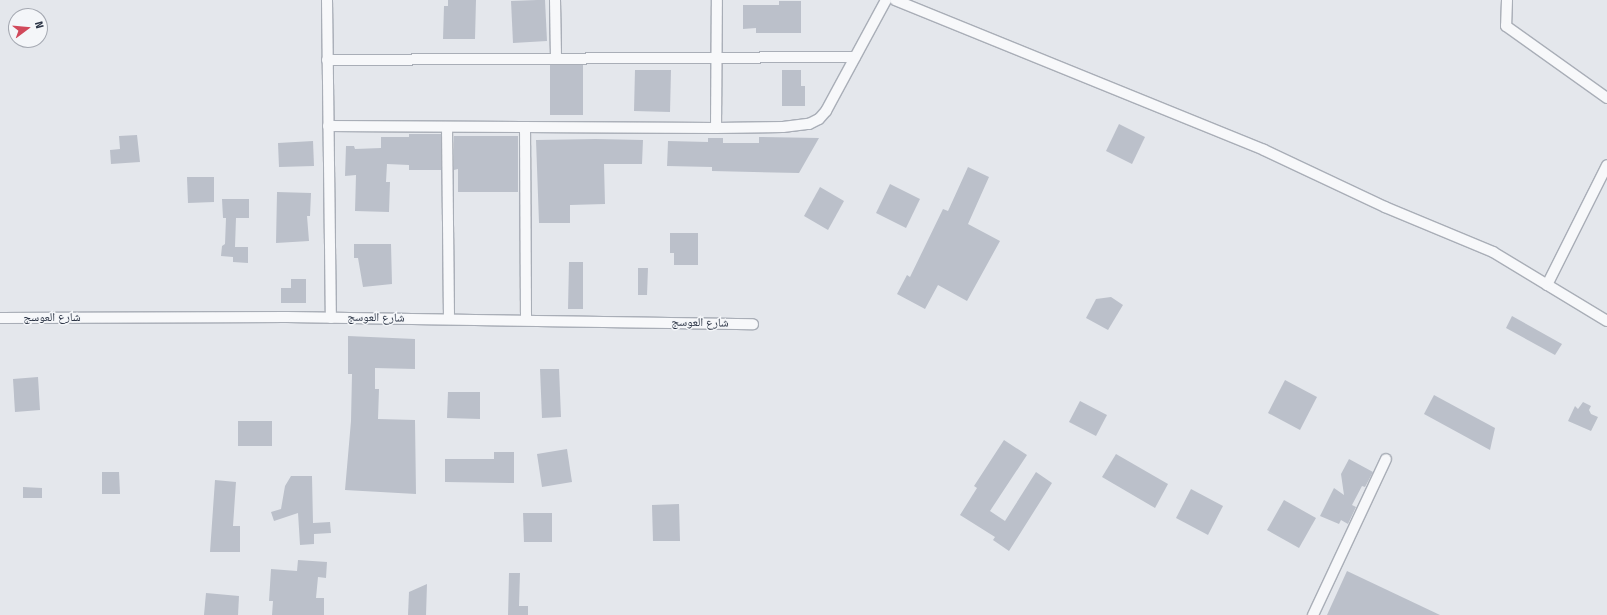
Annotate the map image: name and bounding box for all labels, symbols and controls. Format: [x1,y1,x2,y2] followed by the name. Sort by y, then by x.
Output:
[8,8,48,48] north arrow
[32,20,46,30] text: N
[347,310,405,326] street label: شارع العوسج
[23,311,81,325] street label: شارع العوسج
[671,315,729,331] street label: شارع العوسج

